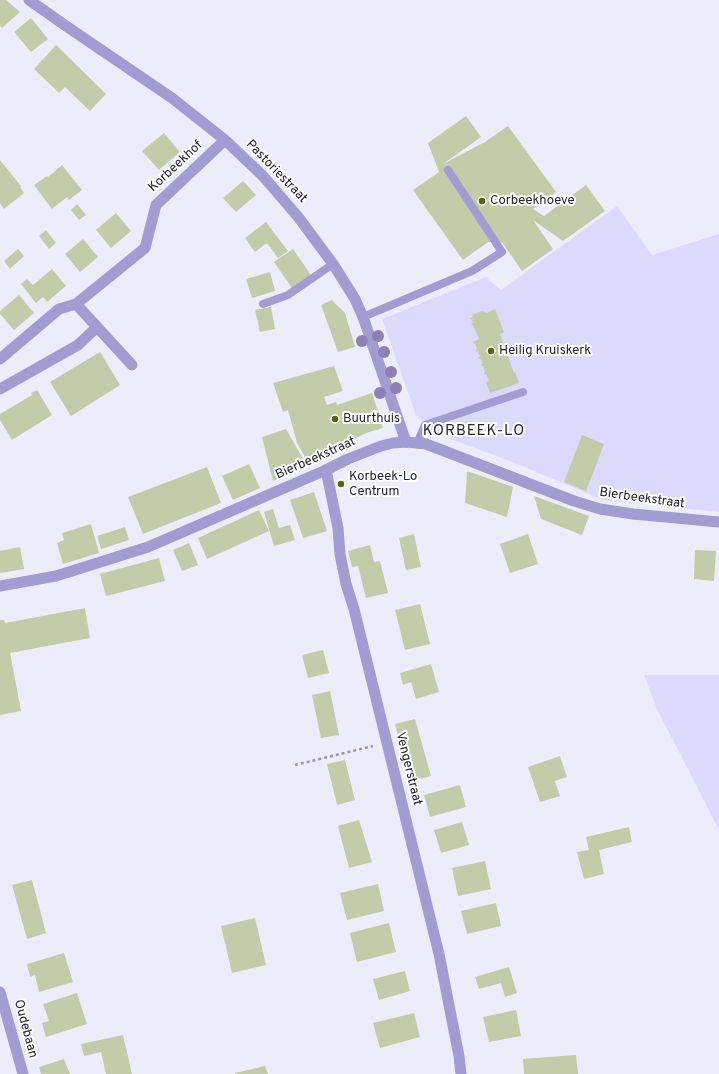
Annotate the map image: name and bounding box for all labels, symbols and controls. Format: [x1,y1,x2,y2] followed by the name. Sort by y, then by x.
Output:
[242,137,310,207] street label: Pastoriestraat
[146,138,206,196] street label: Korbeekhof
[490,193,575,209] place label: Corbeekhoeve
[477,196,487,206] marker: Corbeekhoeve
[499,343,591,359] place label: Heilig Kruiskerk
[486,346,496,356] marker: Heilig Kruiskerk
[343,411,400,427] place label: Buurthuis
[330,414,340,424] marker: Buurthuis
[423,423,525,441] district label: KORBEEK-LO
[274,434,358,484] street label: Bierbeekstraat
[349,469,417,500] place label: Korbeek-Lo Centrum
[336,479,346,489] marker: Korbeek-Lo Centrum
[598,485,686,513] street label: Bierbeekstraat
[391,731,425,807] street label: Vengerstraat
[10,998,40,1060] street label: Oudebaan

